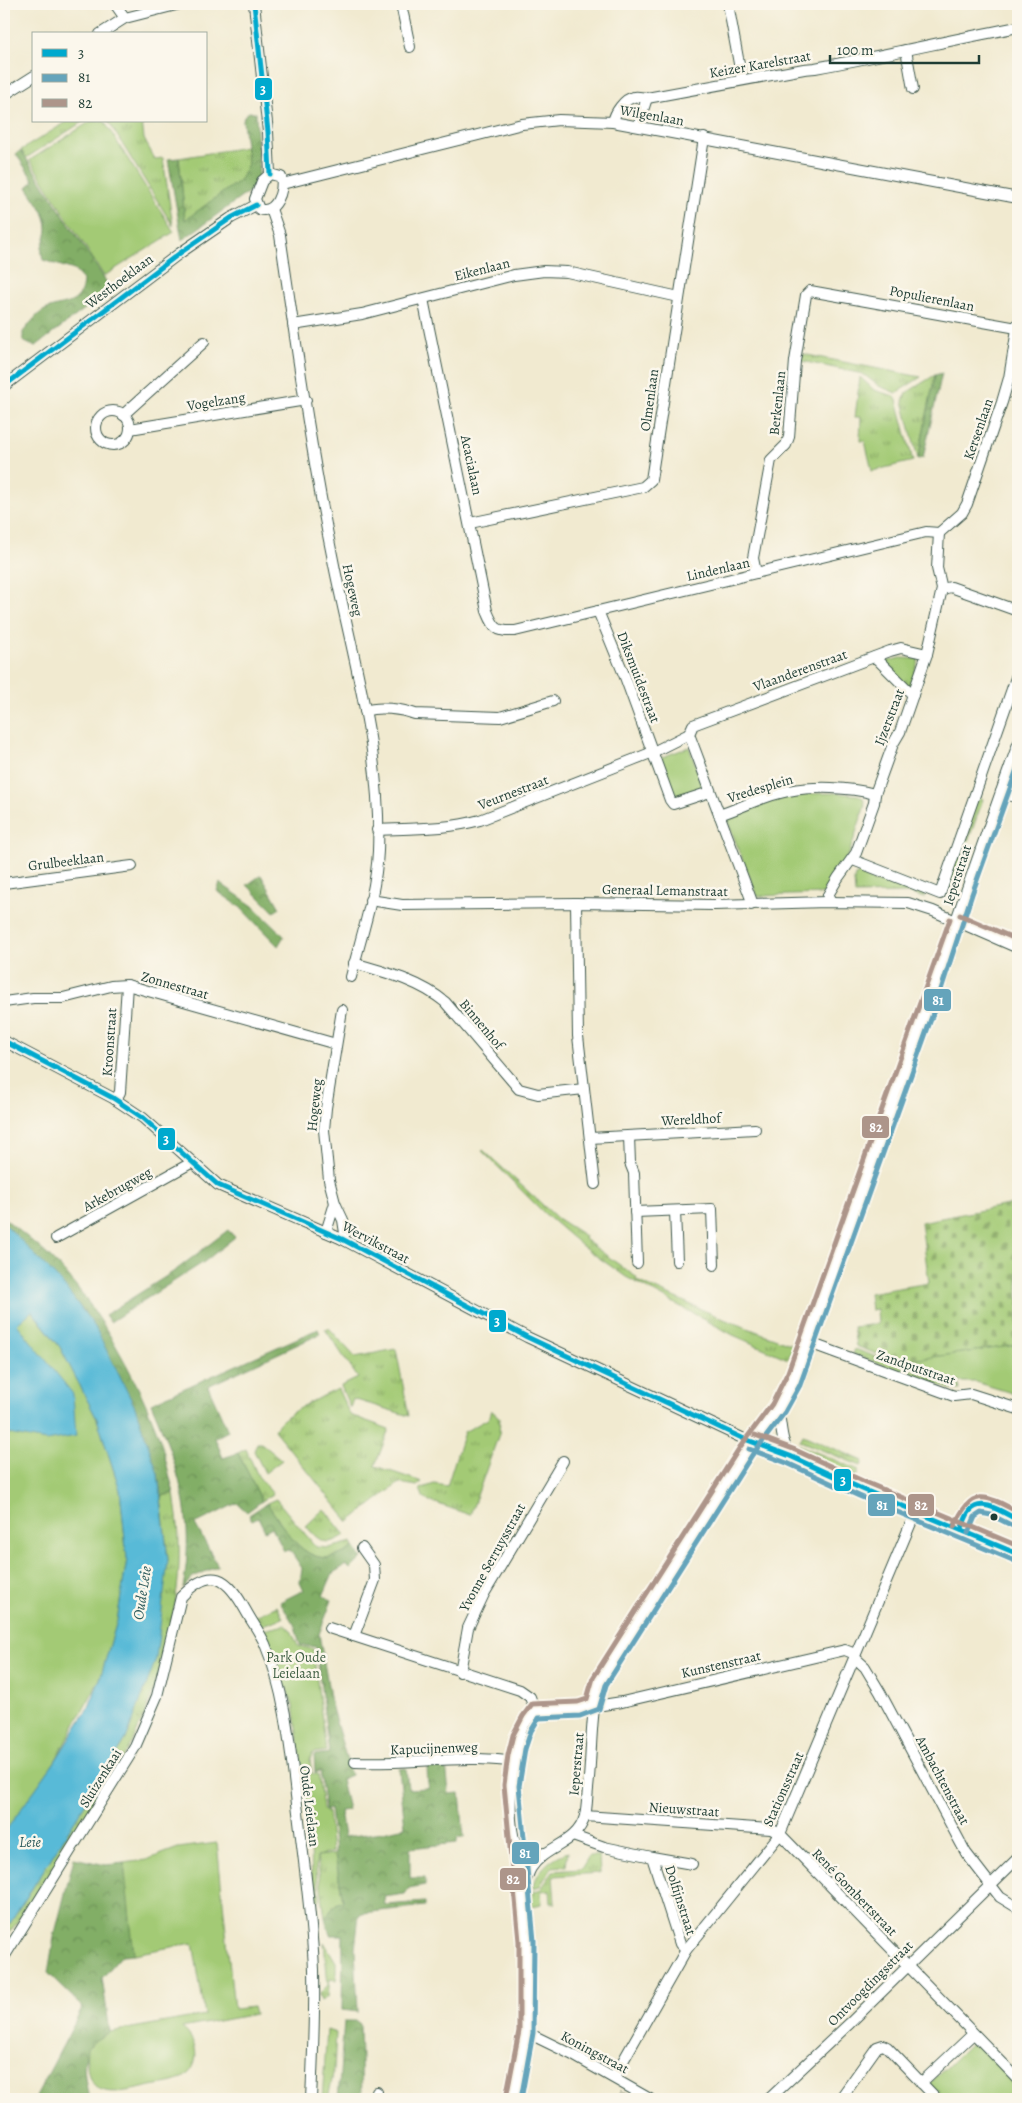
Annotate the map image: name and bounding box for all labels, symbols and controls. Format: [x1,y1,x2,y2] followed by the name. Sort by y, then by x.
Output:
[32,32,208,122] legend
[830,32,978,64] scale bar
[837,40,874,60] text: 100 m
[78,43,84,63] text: 3
[708,46,813,83] street label: Keizer Karelstraat
[78,67,90,87] text: 81
[254,77,273,101] line badge: 3
[260,80,266,99] text: 3
[78,93,92,113] text: 82
[617,100,686,131] street label: Wilgenlaan
[81,249,157,314] street label: Westhoeklaan
[452,253,512,286] street label: Eikenlaan
[888,281,976,316] street label: Populierenlaan
[636,367,663,433] street label: Olmenlaan
[765,370,790,436] street label: Berkenlaan
[185,388,247,416] street label: Vogelzang
[959,396,998,462] street label: Kersenlaan
[456,432,487,497] street label: Acacialaan
[685,553,752,586] street label: Lindenlaan
[338,562,367,618] street label: Hogeweg
[612,629,665,726] street label: Diksmuidestraat
[750,645,850,697] street label: Vlaanderenstraat
[870,686,909,748] street label: Ijzerstraat
[724,769,796,808] street label: Vredesplein
[474,770,551,815] street label: Veurnestraat
[939,842,976,908] street label: Ieperstraat
[27,847,105,876] street label: Grulbeeklaan
[602,880,729,901] street label: Generaal Lemanstraat
[139,967,211,1004] street label: Zonnestraat
[923,988,952,1012] line badge: 81
[932,991,944,1010] text: 81
[455,995,510,1055] street label: Binnenhof
[98,1007,121,1077] street label: Kroonstraat
[302,1078,327,1133] street label: Hogeweg
[660,1108,724,1131] street label: Wereldhof
[861,1115,890,1139] line badge: 82
[869,1118,883,1137] text: 82
[157,1127,176,1151] line badge: 3
[163,1130,169,1149] text: 3
[78,1163,155,1217] street label: Arkebrugweg
[338,1216,413,1268] street label: Wervikstraat
[488,1309,507,1333] line badge: 3
[494,1312,500,1331] text: 3
[874,1345,958,1390] street label: Zandputstraat
[833,1468,852,1492] line badge: 3
[840,1471,846,1490] text: 3
[867,1493,896,1517] line badge: 81
[907,1493,935,1517] line badge: 82
[876,1496,888,1515] text: 81
[914,1496,928,1515] text: 82
[454,1499,530,1616] street label: Yvonne Serruysstraat
[989,1512,999,1522] unlabelled marker
[128,1564,156,1621] water label: Oude Leie
[679,1646,763,1683] street label: Kunstenstraat
[266,1648,326,1683] park label: Park Oude Leielaan
[564,1731,589,1796] street label: Ieperstraat
[911,1731,974,1828] street label: Ambachtenstraat
[390,1737,478,1760] street label: Kapucijnenweg
[75,1745,126,1811] street label: Sluizenkaai
[758,1748,809,1830] street label: Stationsstraat
[295,1764,324,1848] street label: Oude Leielaan
[648,1798,720,1821] street label: Nieuwstraat
[19,1832,42,1852] water label: Leie
[511,1841,540,1865] line badge: 81
[519,1844,531,1863] text: 81
[808,1844,902,1941] street label: René Gombertstraat
[660,1863,701,1938] street label: Dolfijnstraat
[499,1867,527,1891] line badge: 82
[506,1870,520,1889] text: 82
[823,1936,918,2030] street label: Ontvoogdingsstraat
[557,2026,633,2079] street label: Koningstraat

